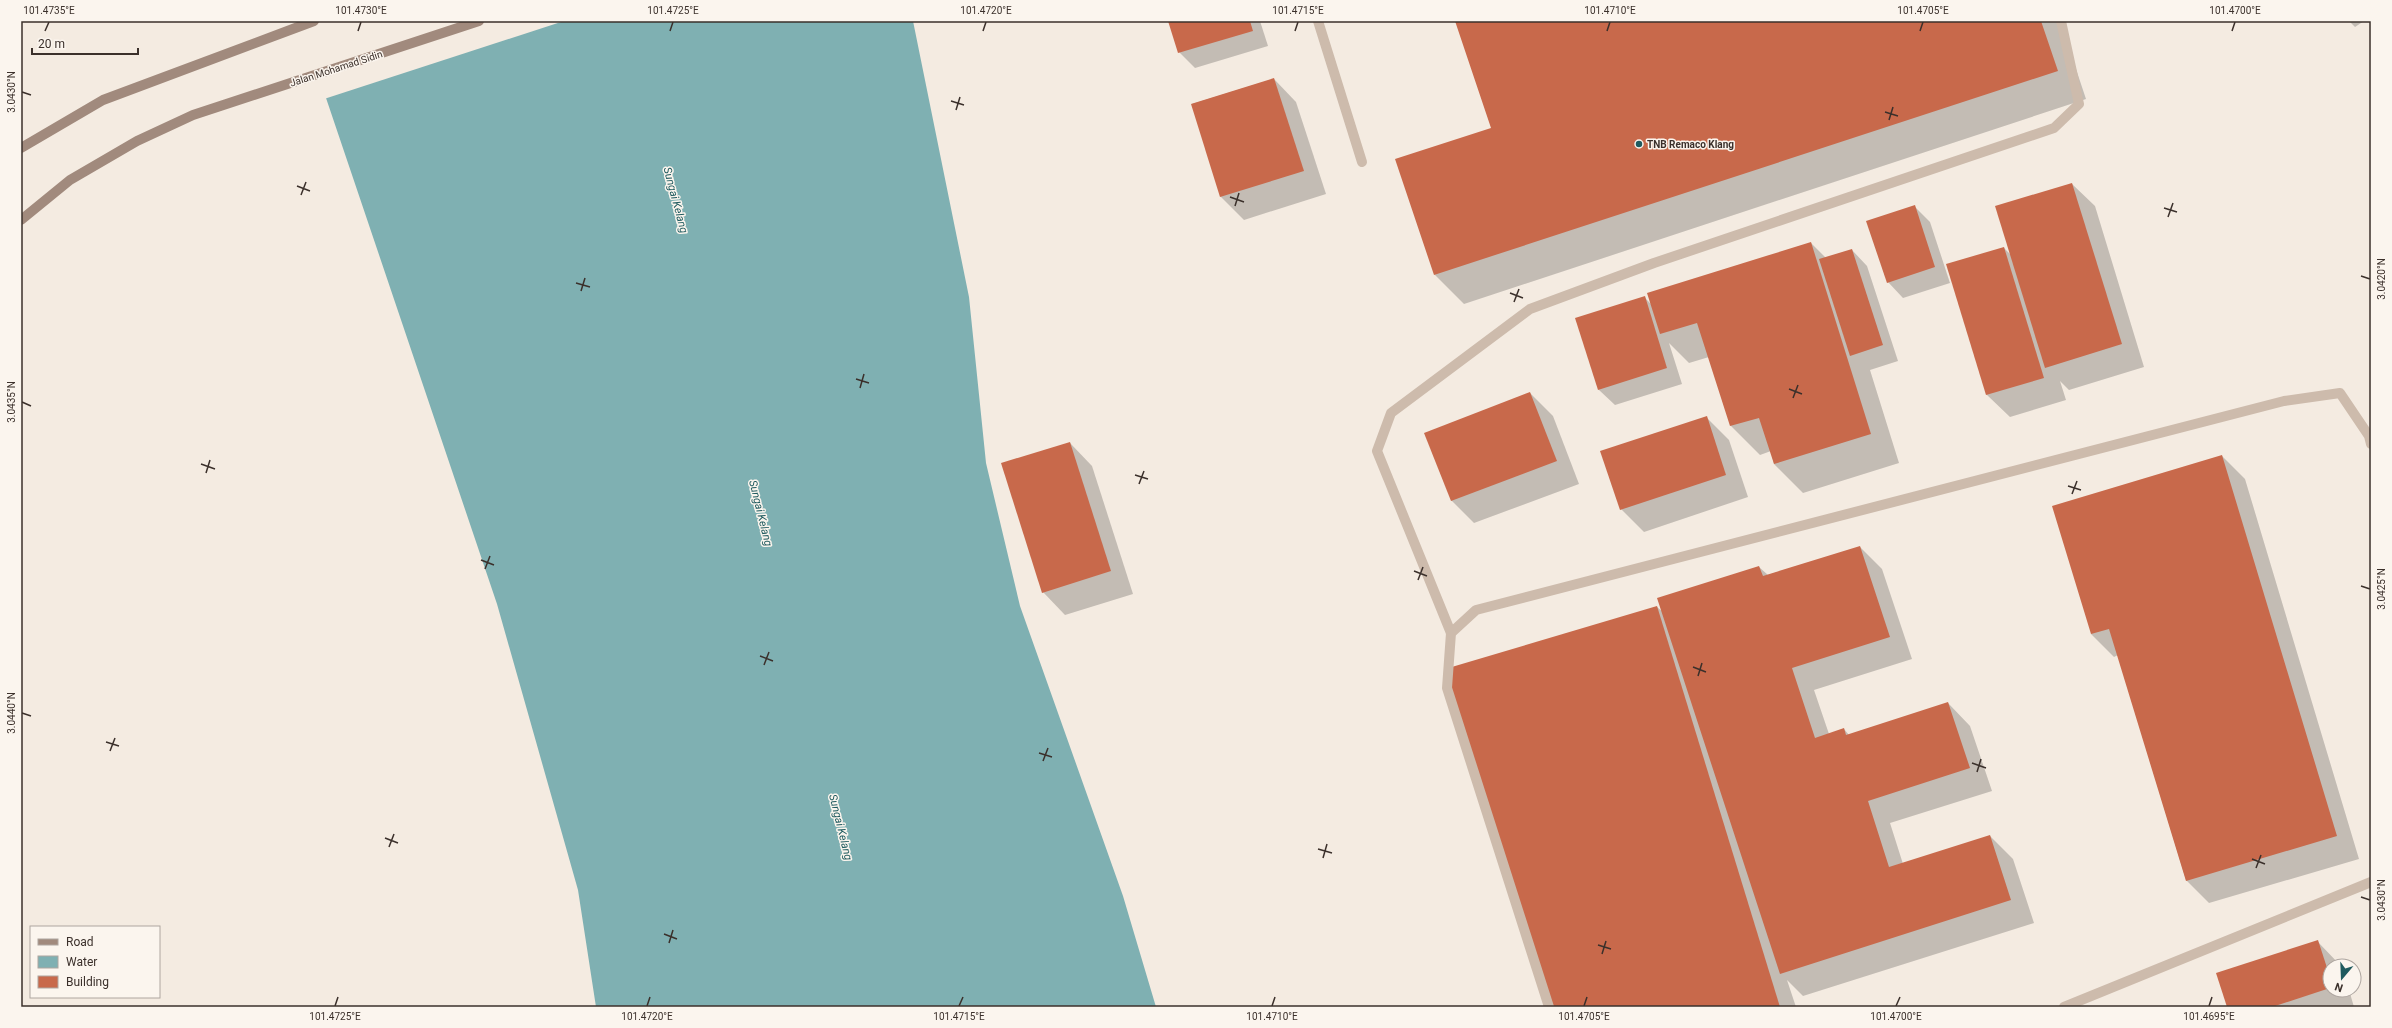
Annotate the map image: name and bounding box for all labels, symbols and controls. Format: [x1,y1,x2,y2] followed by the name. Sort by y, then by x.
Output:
[23,5,75,16] text: 101.4735°E
[335,5,387,16] text: 101.4730°E
[647,5,699,16] text: 101.4725°E
[960,5,1012,16] text: 101.4720°E
[1272,5,1324,16] text: 101.4715°E
[1584,5,1636,16] text: 101.4710°E
[1897,5,1949,16] text: 101.4705°E
[2209,5,2261,16] text: 101.4700°E
[32,30,138,56] scale bar
[38,37,65,51] text: 20 m
[289,48,384,89] street label: Jalan Mohamad Sidin
[6,71,17,113] text: 3.0430°N
[1634,139,1644,149] marker: TNB Remaco Klang
[1647,139,1734,150] place label: TNB Remaco Klang
[660,166,691,235] water label: Sungai Kelang
[2376,258,2387,300] text: 3.0420°N
[6,381,17,423] text: 3.0435°N
[746,479,775,548] water label: Sungai Kelang
[2376,568,2387,610] text: 3.0425°N
[6,692,17,734] text: 3.0440°N
[826,793,855,862] water label: Sungai Kelang
[2376,879,2387,921] text: 3.0430°N
[30,926,160,998] legend
[66,935,94,949] text: Road
[66,955,97,969] text: Water
[2322,958,2362,998] north arrow
[66,975,109,989] text: Building
[2333,979,2345,994] text: N
[309,1011,361,1022] text: 101.4725°E
[621,1011,673,1022] text: 101.4720°E
[933,1011,985,1022] text: 101.4715°E
[1246,1011,1298,1022] text: 101.4710°E
[1558,1011,1610,1022] text: 101.4705°E
[1870,1011,1922,1022] text: 101.4700°E
[2183,1011,2235,1022] text: 101.4695°E

